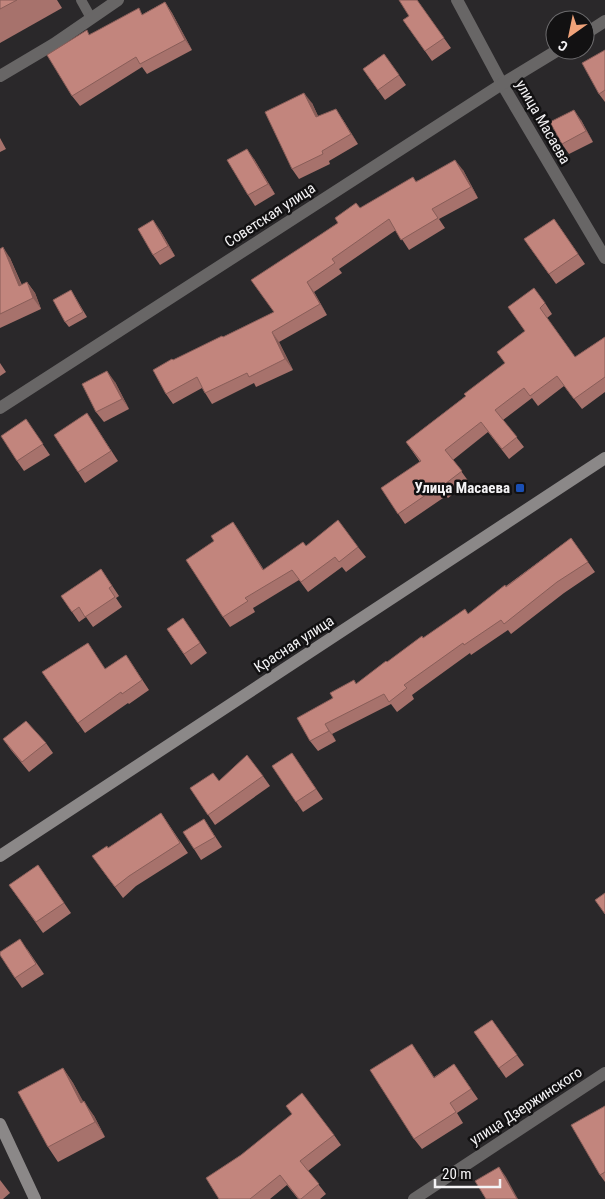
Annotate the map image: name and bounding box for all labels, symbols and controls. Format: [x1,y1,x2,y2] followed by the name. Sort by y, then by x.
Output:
[545,10,595,60] north arrow
[555,37,571,55] text: С
[512,77,574,167] street label: улица Масаева
[221,179,319,251] street label: Советская улица
[414,479,510,497] place label: Улица Масаева
[514,482,526,494] marker: Улица Масаева
[251,612,337,676] street label: Красная улица
[466,1063,586,1149] street label: улица Дзержинского
[435,1156,500,1188] scale bar
[442,1165,472,1183] text: 20 m

